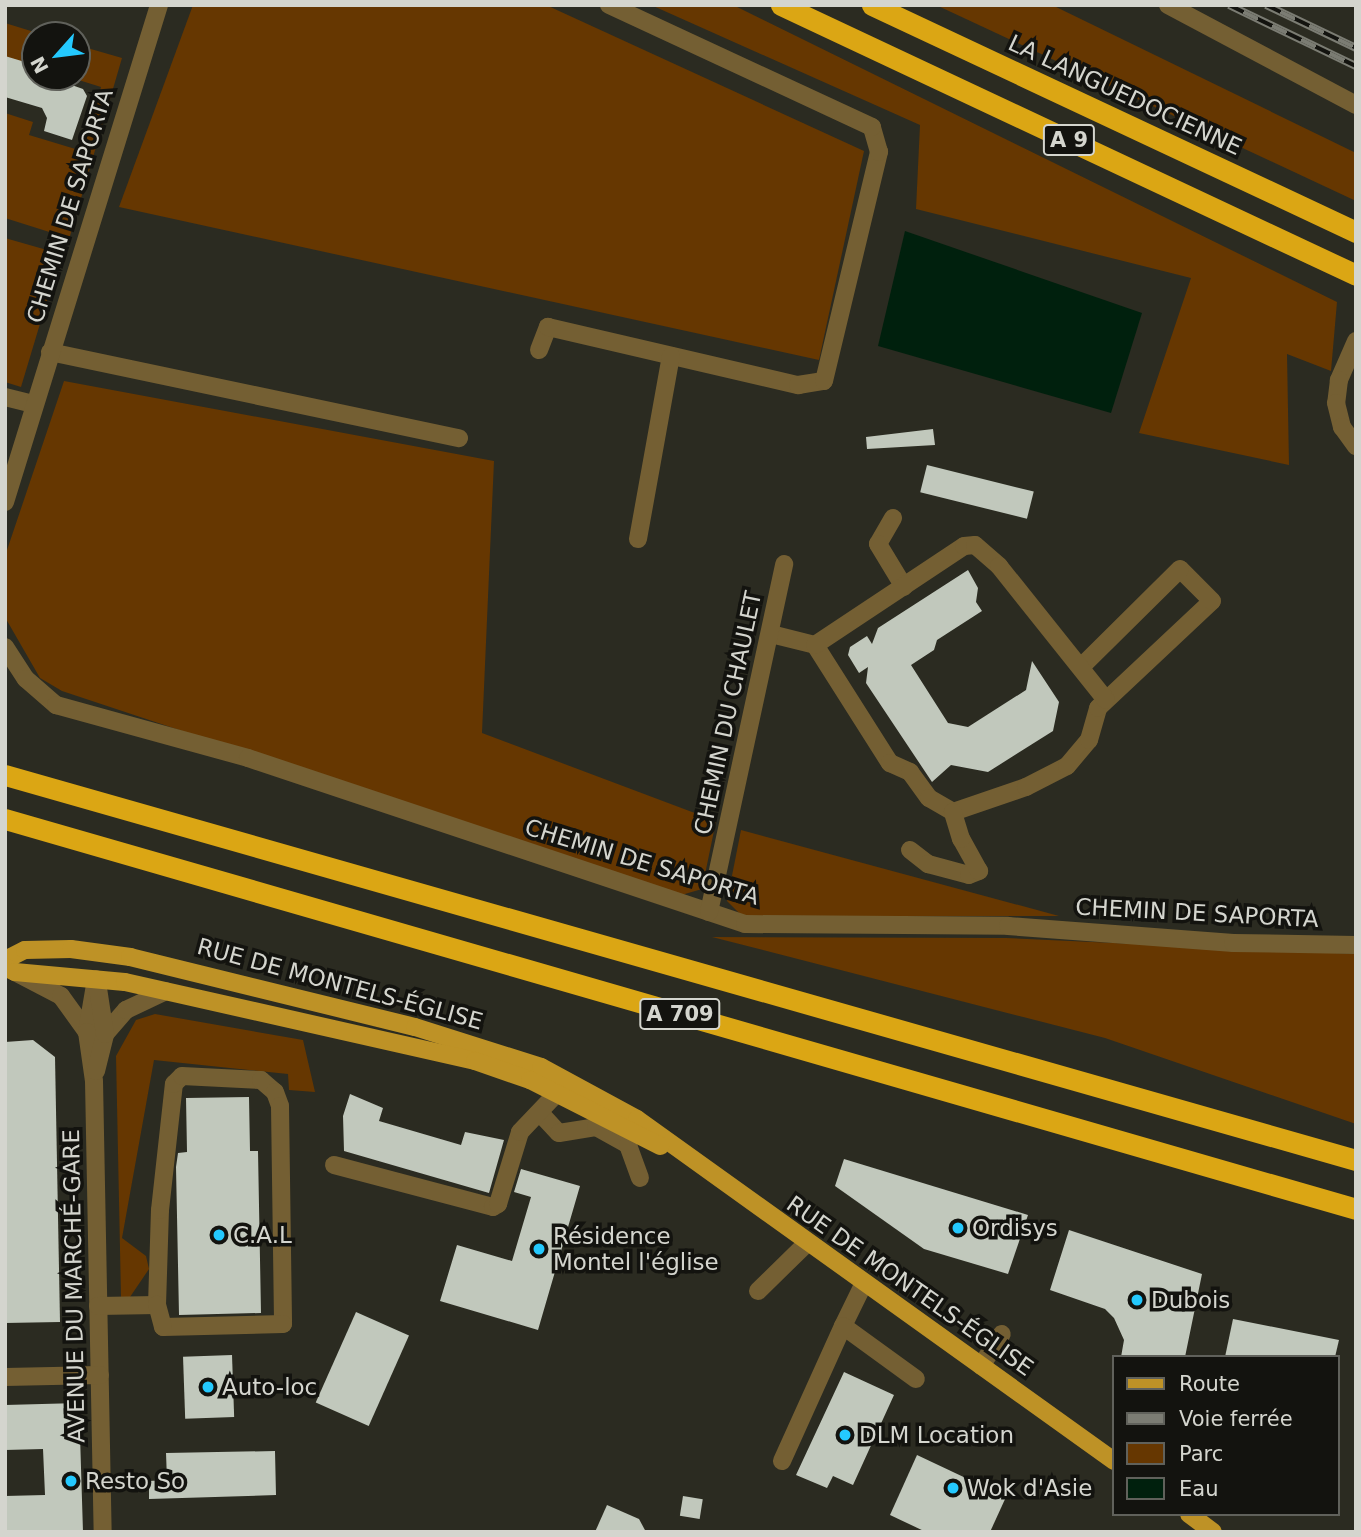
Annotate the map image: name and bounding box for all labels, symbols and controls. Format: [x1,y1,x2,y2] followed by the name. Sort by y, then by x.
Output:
[21,21,91,91] north arrow
[1004,29,1246,161] street label: LA LANGUEDOCIENNE
[26,53,53,77] text: N
[21,85,119,327] street label: CHEMIN DE SAPORTA
[1043,122,1095,158] road number: A 9
[689,589,767,837] street label: CHEMIN DU CHAULET
[521,813,763,911] street label: CHEMIN DE SAPORTA
[1075,893,1319,933] street label: CHEMIN DE SAPORTA
[194,933,486,1035] street label: RUE DE MONTELS-ÉGLISE
[638,996,722,1032] road number: A 709
[57,1129,91,1443] street label: AVENUE DU MARCHÉ-GARE
[781,1190,1039,1382] street label: RUE DE MONTELS-ÉGLISE
[972,1214,1058,1242] place label: Ordisys
[950,1220,966,1236] marker: Ordisys
[233,1221,292,1249] place label: C.A.L
[553,1222,719,1276] place label: Résidence Montel l'église
[211,1227,227,1243] marker: C.A.L
[531,1241,547,1257] marker: Résidence Montel l'église
[1151,1286,1230,1314] place label: Dubois
[1129,1292,1145,1308] marker: Dubois
[1112,1355,1340,1516] legend
[1179,1372,1240,1396] text: Route
[222,1373,317,1401] place label: Auto-loc
[200,1379,216,1395] marker: Auto-loc
[1179,1407,1293,1431] text: Voie ferrée
[859,1421,1014,1449] place label: DLM Location
[837,1427,853,1443] marker: DLM Location
[1179,1442,1223,1466] text: Parc
[85,1467,185,1495] place label: Resto So
[63,1473,79,1489] marker: Resto So
[967,1474,1092,1502] place label: Wok d'Asie
[1179,1477,1218,1501] text: Eau
[945,1480,961,1496] marker: Wok d'Asie

